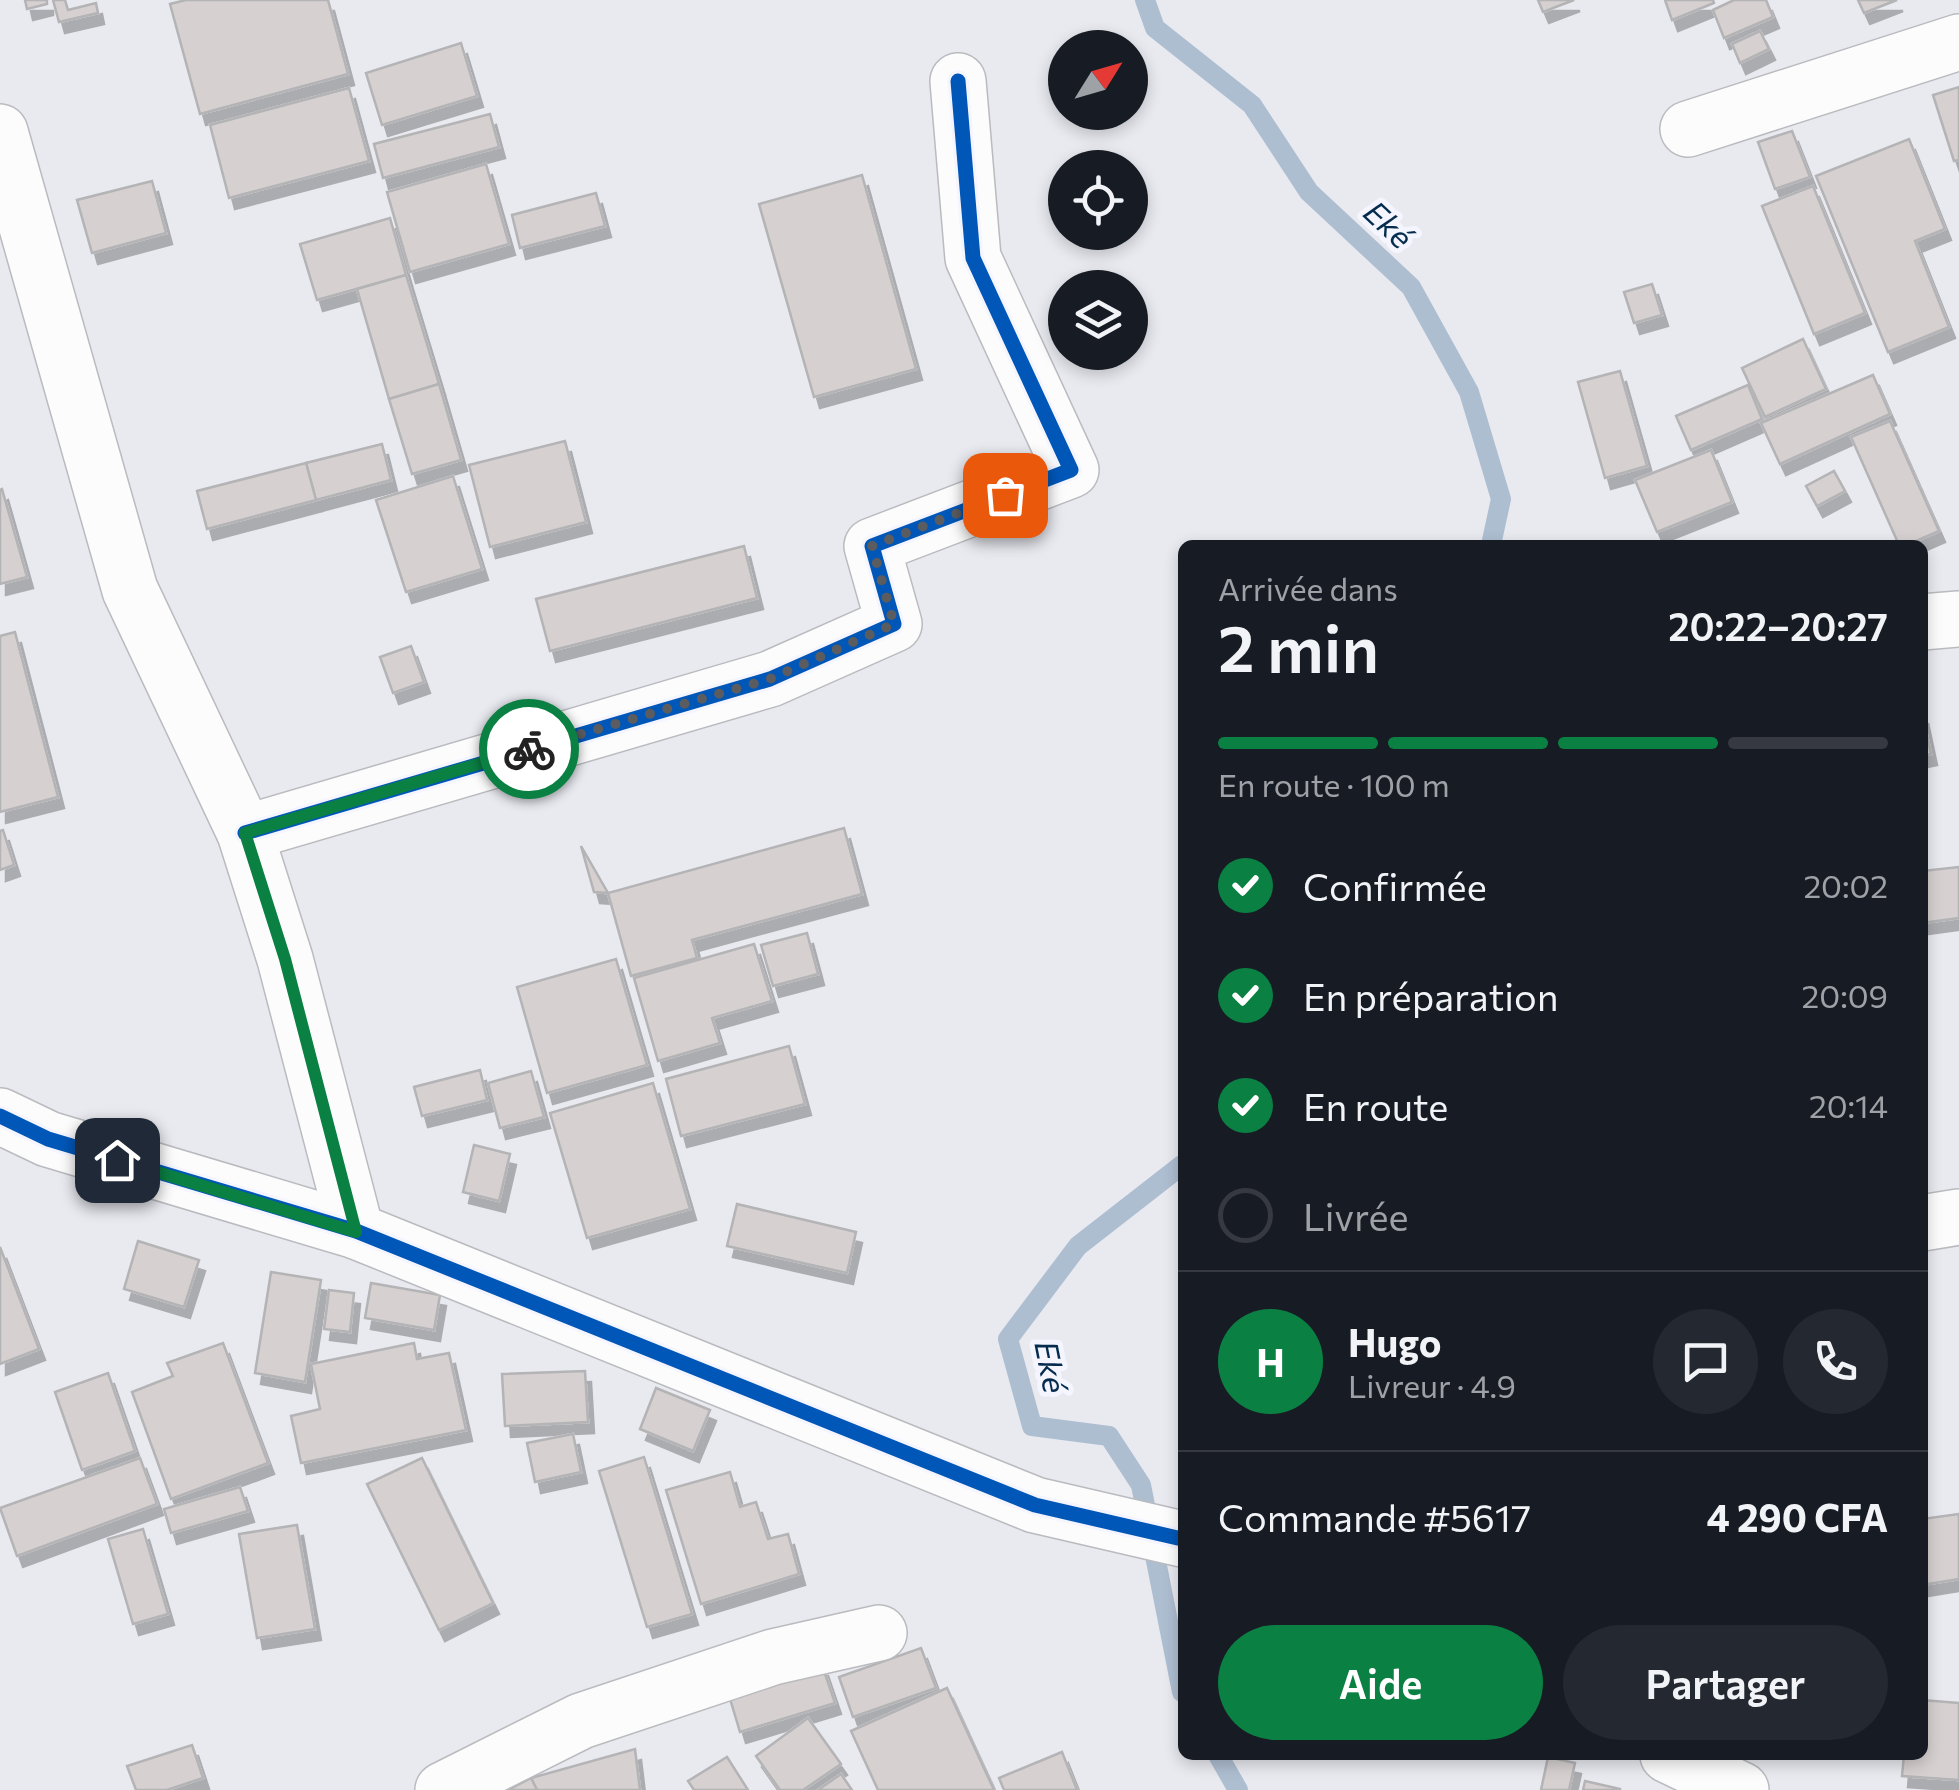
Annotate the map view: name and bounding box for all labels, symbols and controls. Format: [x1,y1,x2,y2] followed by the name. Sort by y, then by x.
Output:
[1048,30,1148,130] north arrow
[1048,30,1148,370] map controls
[1048,150,1148,250] button: locate
[1357,191,1423,257] water label: Eké
[1048,270,1148,370] button: layers
[963,453,1048,538] pin
[978,468,1033,523] icon: bag
[1218,568,1398,608] text: Arrivée dans
[1668,602,1888,649] text: 20:22–20:27
[1218,606,1379,685] text: 2 min
[479,699,579,799] courier
[502,722,557,777] icon: bike
[1218,764,1450,804] text: En route · 100 m
[1218,858,1273,913] icon: check
[1303,862,1487,909] text: Confirmée
[1803,865,1888,905] text: 20:02
[1218,968,1273,1023] icon: check
[1303,972,1559,1019] text: En préparation
[1802,975,1888,1015] text: 20:09
[1218,1078,1273,1133] icon: check
[1303,1082,1448,1129] text: En route
[1809,1085,1888,1125] text: 20:14
[75,1118,160,1203] pin
[90,1133,145,1188] icon: home
[1303,1192,1409,1239] text: Livrée
[1653,1309,1758,1414] button: chat
[1783,1309,1888,1414] button: phone
[1348,1318,1441,1365] text: Hugo
[1027,1337,1077,1397] water label: Eké
[1256,1338,1285,1385] text: H
[1348,1365,1516,1405] text: Livreur · 4.9
[1218,1493,1531,1540] text: Commande #5617
[1706,1493,1888,1540] text: 4 290 CFA
[1218,1625,1543,1740] button: Aide
[1563,1625,1888,1740] button: Partager

